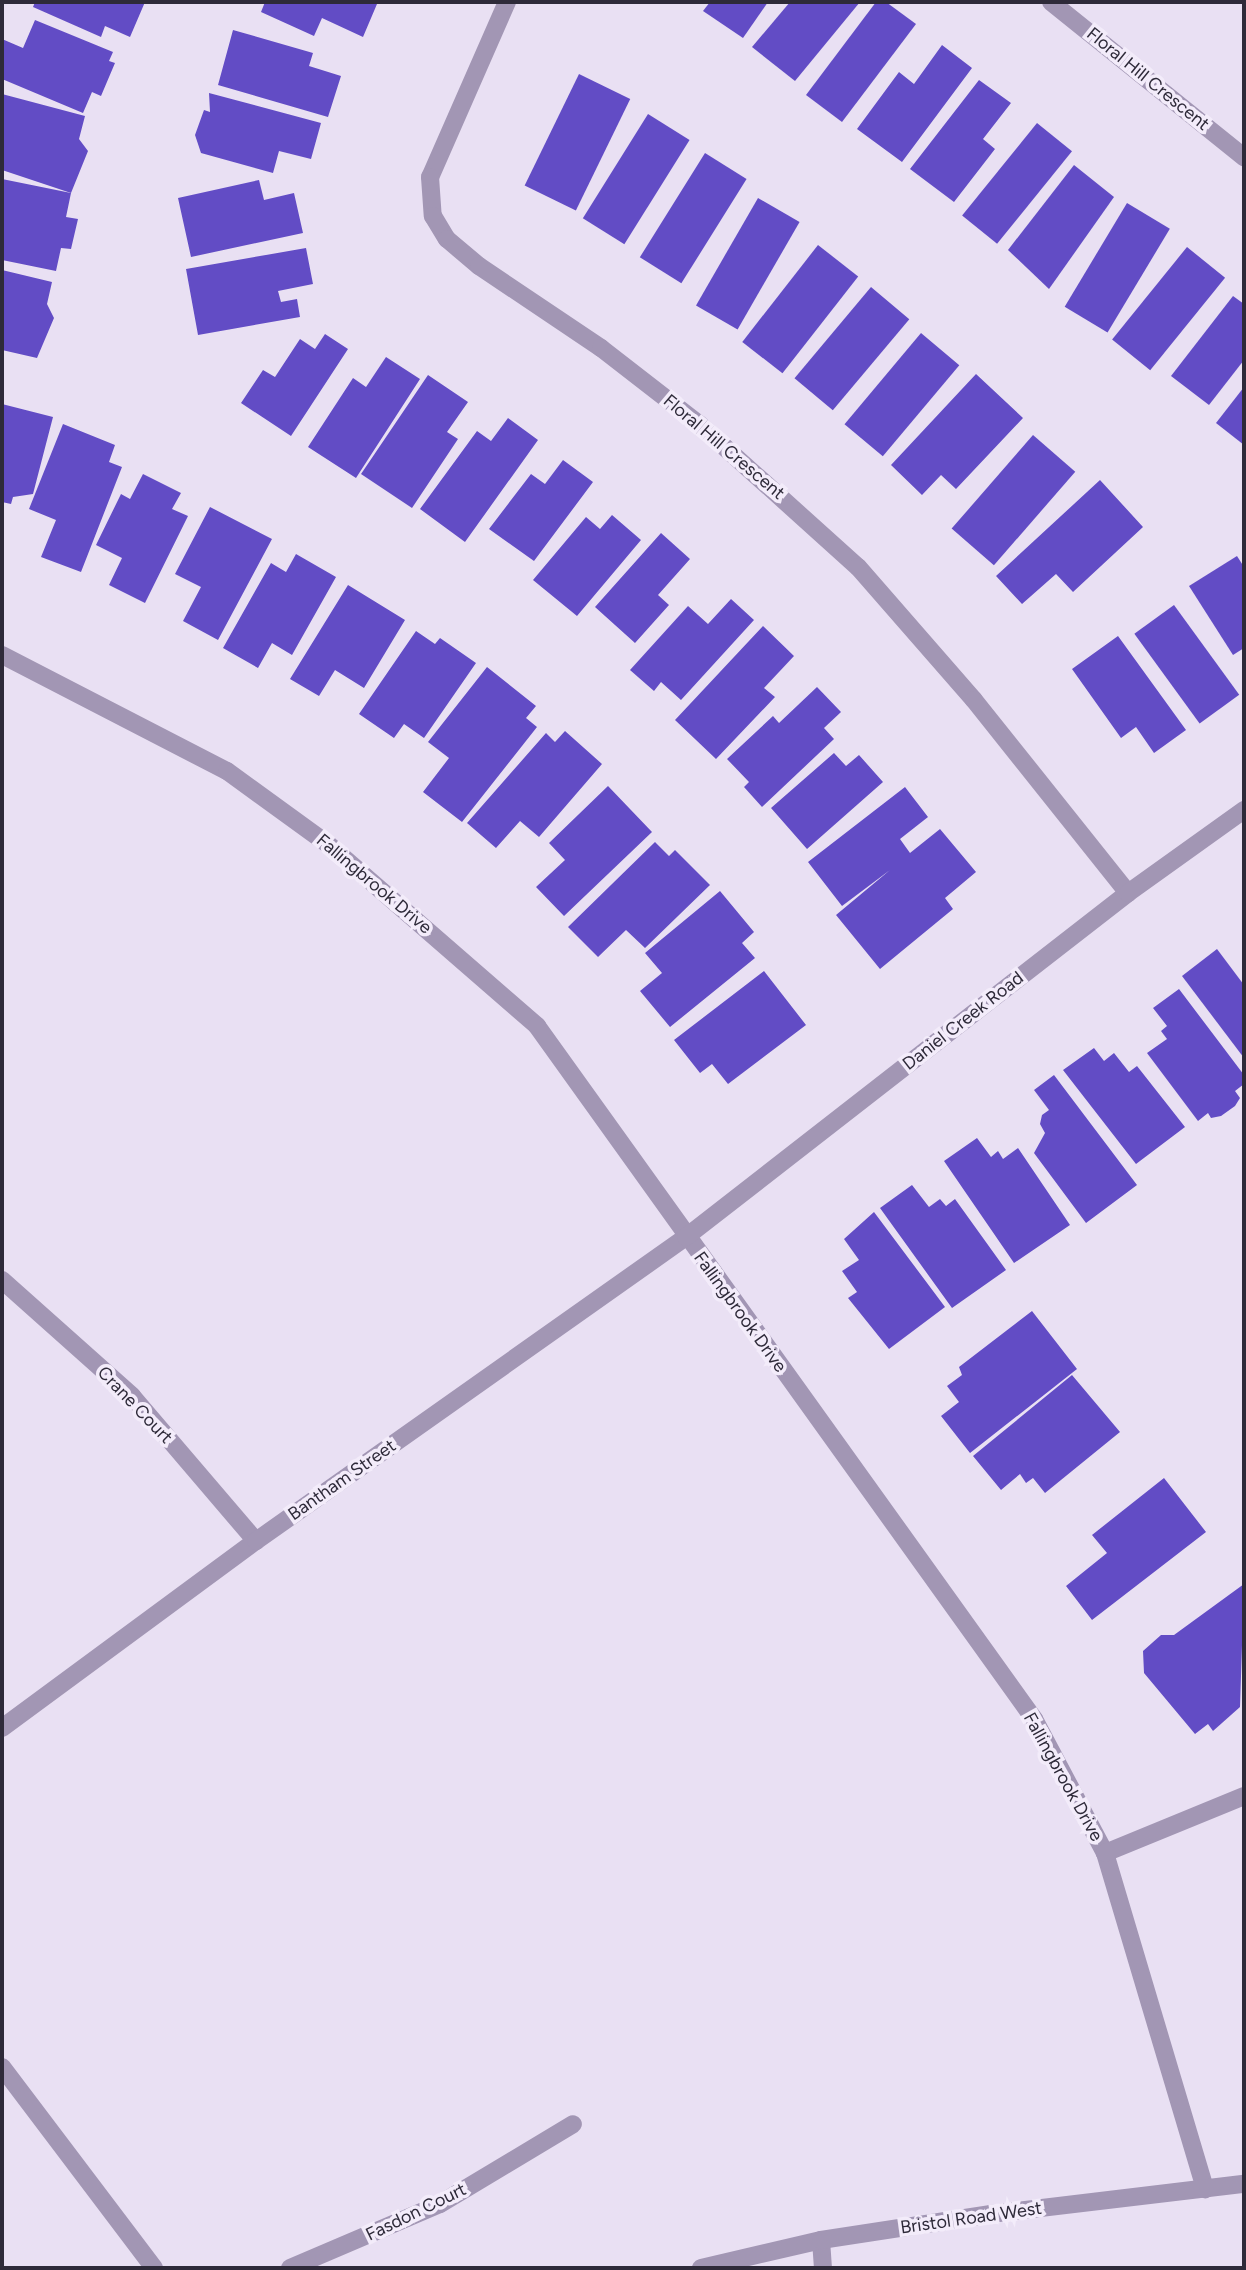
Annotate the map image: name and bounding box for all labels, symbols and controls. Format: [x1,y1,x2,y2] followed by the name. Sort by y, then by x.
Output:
[1082,23,1214,135] street label: Floral Hill Crescent
[659,390,789,504] street label: Floral Hill Crescent
[312,829,436,939] street label: Fallingbrook Drive
[898,967,1028,1075] street label: Daniel Creek Road
[689,1247,791,1377] street label: Fallingbrook Drive
[93,1362,177,1448] street label: Crane Court
[284,1435,400,1525] street label: Bantham Street
[1019,1709,1107,1845] street label: Fallingbrook Drive
[362,2178,470,2246] street label: Fasdon Court
[899,2197,1043,2239] street label: Bristol Road West

